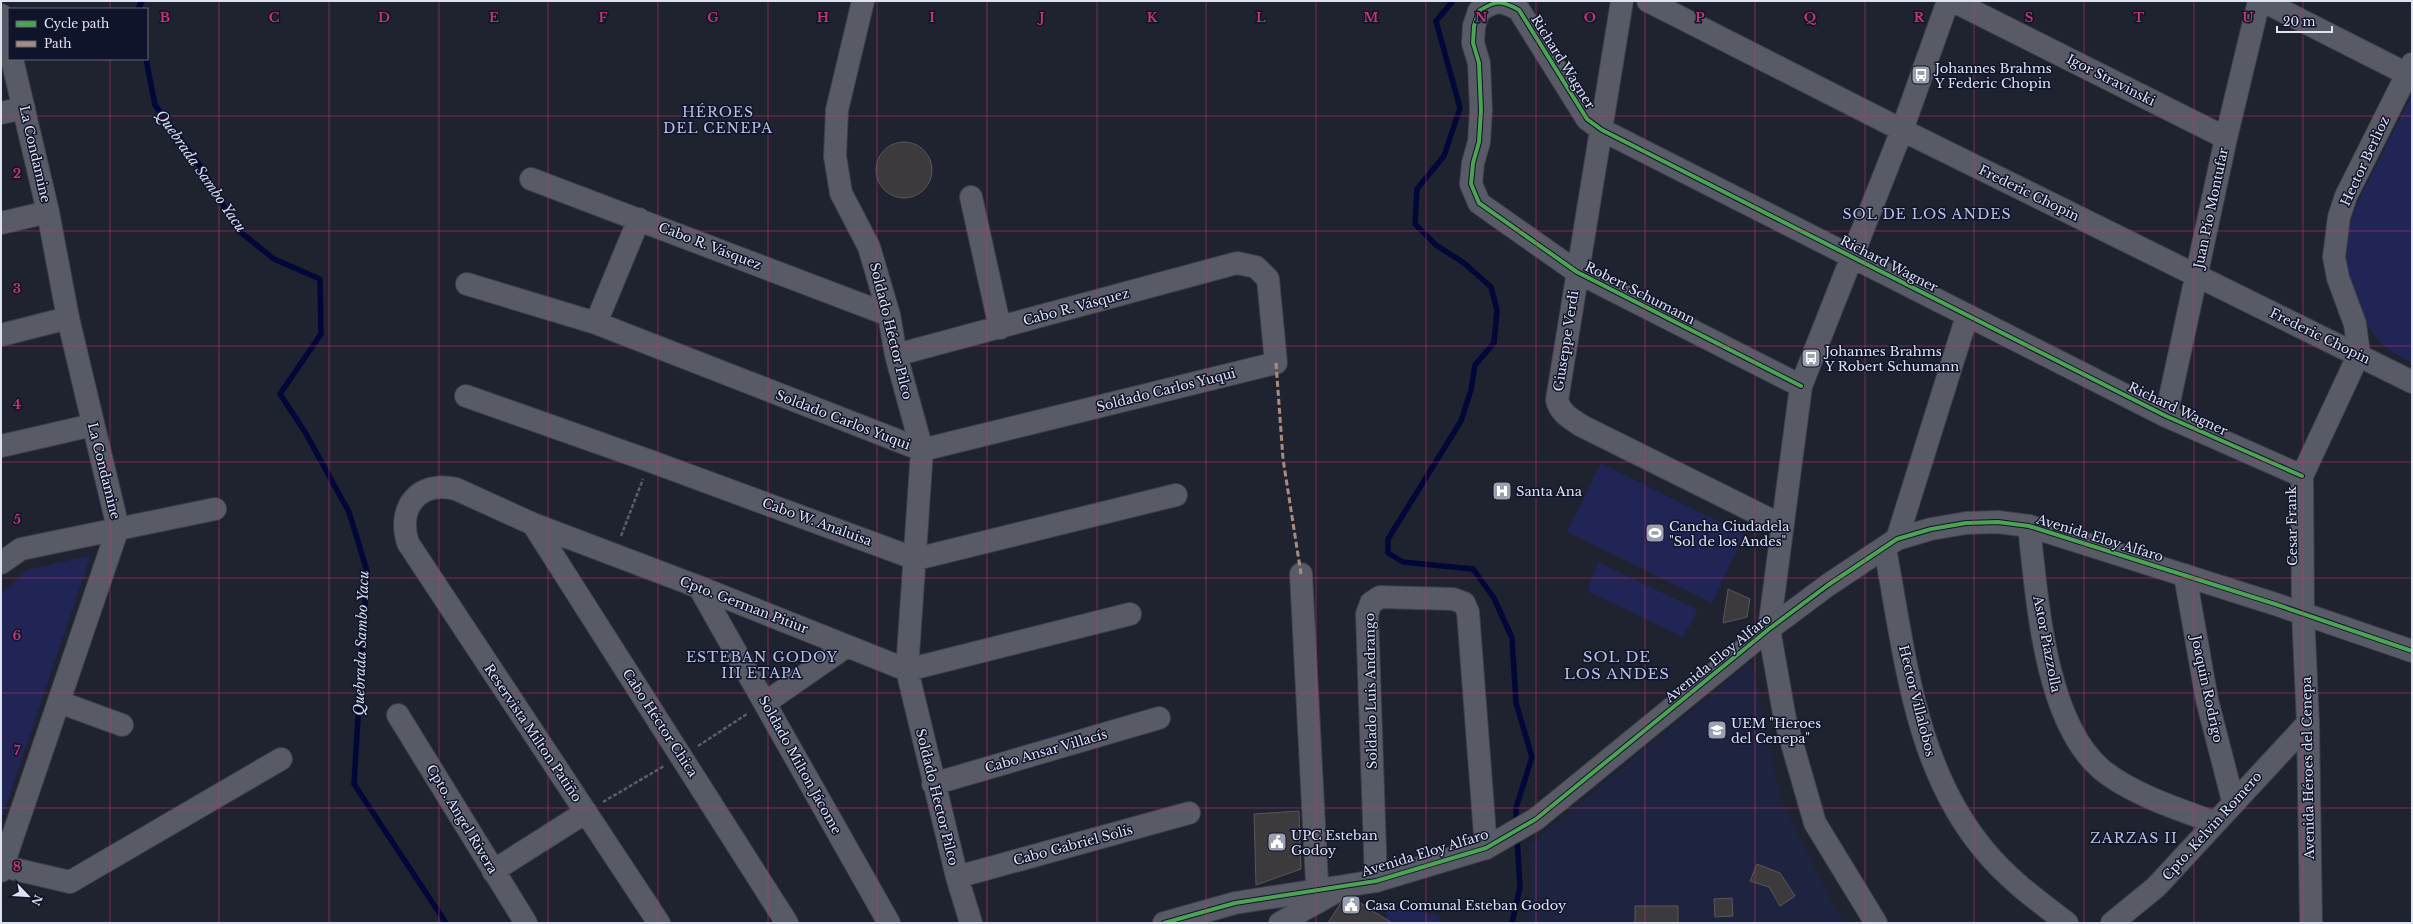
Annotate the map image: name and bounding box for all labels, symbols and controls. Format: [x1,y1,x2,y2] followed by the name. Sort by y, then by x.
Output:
[8,8,148,60] legend
[2277,8,2332,34] scale bar
[160,9,170,26] text: B
[269,9,280,26] text: C
[378,9,390,26] text: D
[489,9,499,26] text: E
[599,9,608,26] text: F
[707,9,719,26] text: G
[817,9,829,26] text: H
[929,9,935,26] text: I
[1036,9,1045,26] text: J
[1147,9,1158,26] text: K
[1256,9,1266,26] text: L
[1364,9,1379,26] text: M
[1475,9,1487,26] text: N
[1584,9,1596,26] text: O
[1695,9,1705,26] text: P
[1804,9,1817,26] text: Q
[1914,9,1926,26] text: R
[2025,9,2034,26] text: S
[2134,9,2145,26] text: T
[2242,9,2254,26] text: U
[1527,12,1599,113] street label: Richard Wagner
[2283,14,2315,29] text: 20 m
[44,16,109,31] text: Cycle path
[44,36,72,51] text: Path
[2064,50,2159,110] street label: Igor Stravinski
[1933,60,2052,92] place label: Johannes Brahms Y Federic Chopin
[1910,64,1932,86] bus stop icon: Johannes Brahms Y Federic Chopin
[663,103,773,137] district label: HÉROES DEL CENEPA
[16,104,54,204] street label: La Condamine
[152,106,250,236] water label: Quebrada Sambo Yacu
[2337,113,2393,209] street label: Hector Berlioz
[2190,145,2232,272] street label: Juan Pío Montufar
[1976,161,2082,225] street label: Frederic Chopin
[13,165,21,182] text: 2
[1843,205,2011,223] district label: SOL DE LOS ANDES
[656,218,764,274] street label: Cabo R. Vásquez
[1837,232,1941,296] street label: Richard Wagner
[1582,258,1698,328] street label: Robert Schumann
[866,261,916,401] street label: Soldado Héctor Pilco
[13,280,21,297] text: 3
[1021,285,1131,329] street label: Cabo R. Vásquez
[1550,289,1582,393] street label: Giuseppe Verdi
[2267,304,2373,368] street label: Frederic Chopin
[1823,343,1959,375] place label: Johannes Brahms Y Robert Schumann
[1800,347,1822,369] bus stop icon: Johannes Brahms Y Robert Schumann
[1095,364,1238,416] street label: Soldado Carlos Yuqui
[2126,379,2231,440] street label: Richard Wagner
[773,386,913,454] street label: Soldado Carlos Yuqui
[13,396,22,413] text: 4
[84,421,124,521] street label: La Condamine
[1491,480,1513,502] hospital icon: Santa Ana
[1516,483,1583,500] place label: Santa Ana
[2283,486,2301,566] street label: Cesar Frank
[760,494,875,550] street label: Cabo W. Analuisa
[2034,510,2165,565] street label: Avenida Eloy Alfaro
[13,511,21,528] text: 5
[1669,518,1790,550] place label: Cancha Ciudadela "Sol de los Andes"
[1644,522,1666,544] sports icon: Cancha Ciudadela "Sol de los Andes"
[349,570,373,716] water label: Quebrada Sambo Yacu
[677,573,811,638] street label: Cpto. German Pitiur
[2029,593,2065,695] street label: Astor Piazzolla
[1661,610,1775,707] street label: Avenida Eloy Alfaro
[1361,613,1381,769] street label: Soldado Luis Andrango
[13,627,22,644] text: 6
[2187,632,2227,744] street label: Joaquin Rodrigo
[1895,643,1939,759] street label: Hector Villalobos
[1564,647,1670,683] district label: SOL DE LOS ANDES
[686,648,838,682] district label: ESTEBAN GODOY III ETAPA
[480,661,586,805] street label: Reservista Milton Patiño
[619,666,702,781] street label: Cabo Héctor Chica
[2298,676,2318,860] street label: Avenida Héroes del Cenepa
[755,693,845,837] street label: Soldado Milton Jácome
[1731,715,1821,747] place label: UEM "Heroes del Cenepa"
[1706,719,1728,741] school or university icon: UEM "Heroes del Cenepa"
[983,725,1109,777] street label: Cabo Ansar Villacís
[912,727,962,867] street label: Soldado Hector Pilco
[14,742,21,759] text: 7
[423,761,502,877] street label: Cpto. Angel Rivera
[2159,768,2265,884] street label: Cpto. Kelvin Romero
[1011,821,1135,869] street label: Cabo Gabriel Solís
[1359,826,1490,881] street label: Avenida Eloy Alfaro
[1291,827,1378,859] place label: UPC Esteban Godoy
[2090,829,2178,847] district label: ZARZAS II
[1266,831,1288,853] public building icon: UPC Esteban Godoy
[13,858,21,875] text: 8
[8,876,48,916] north arrow
[28,893,46,908] text: N
[1340,894,1362,916] public building icon: Casa Comunal Esteban Godoy
[1365,897,1567,914] place label: Casa Comunal Esteban Godoy

